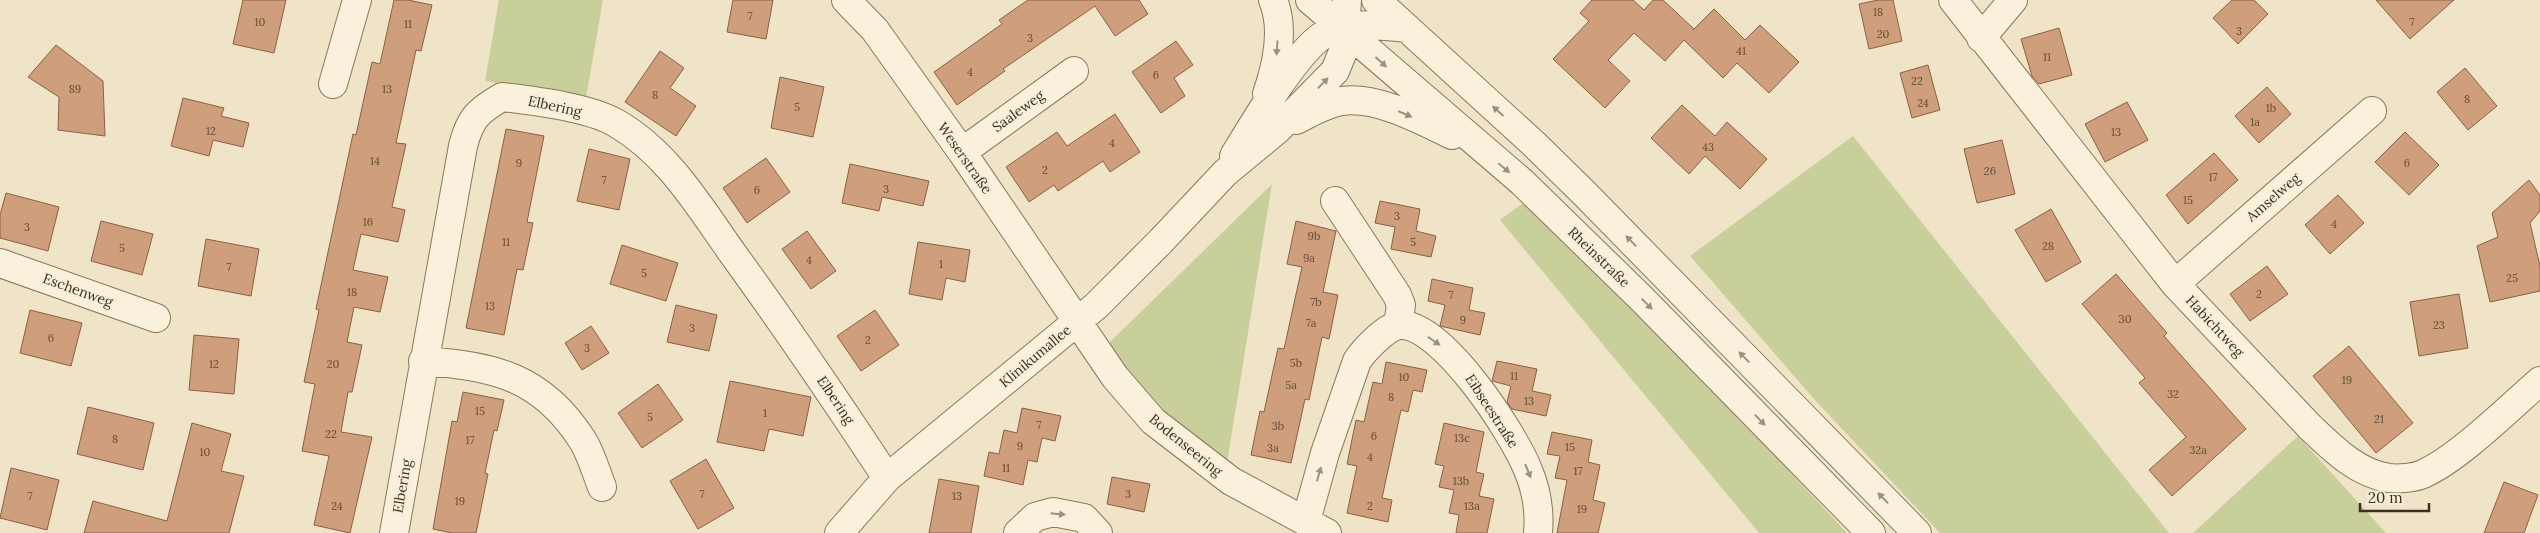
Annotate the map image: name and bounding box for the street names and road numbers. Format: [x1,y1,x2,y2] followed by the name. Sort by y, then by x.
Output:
[988,86,1048,136] street label: Saaleweg
[526,92,584,121] street label: Elbering
[934,119,996,198] street label: Weserstraße
[2242,169,2304,226] street label: Amselweg
[1564,223,1634,291] street label: Rheinstraße
[41,269,116,311] street label: Eschenweg
[2182,291,2248,361] street label: Habichtweg
[995,321,1075,391] street label: Klinikumallee
[1461,371,1523,452] street label: Eibseestraße
[813,372,859,428] street label: Elbering
[1146,410,1227,480] street label: Bodenseering
[388,457,416,514] street label: Elbering

